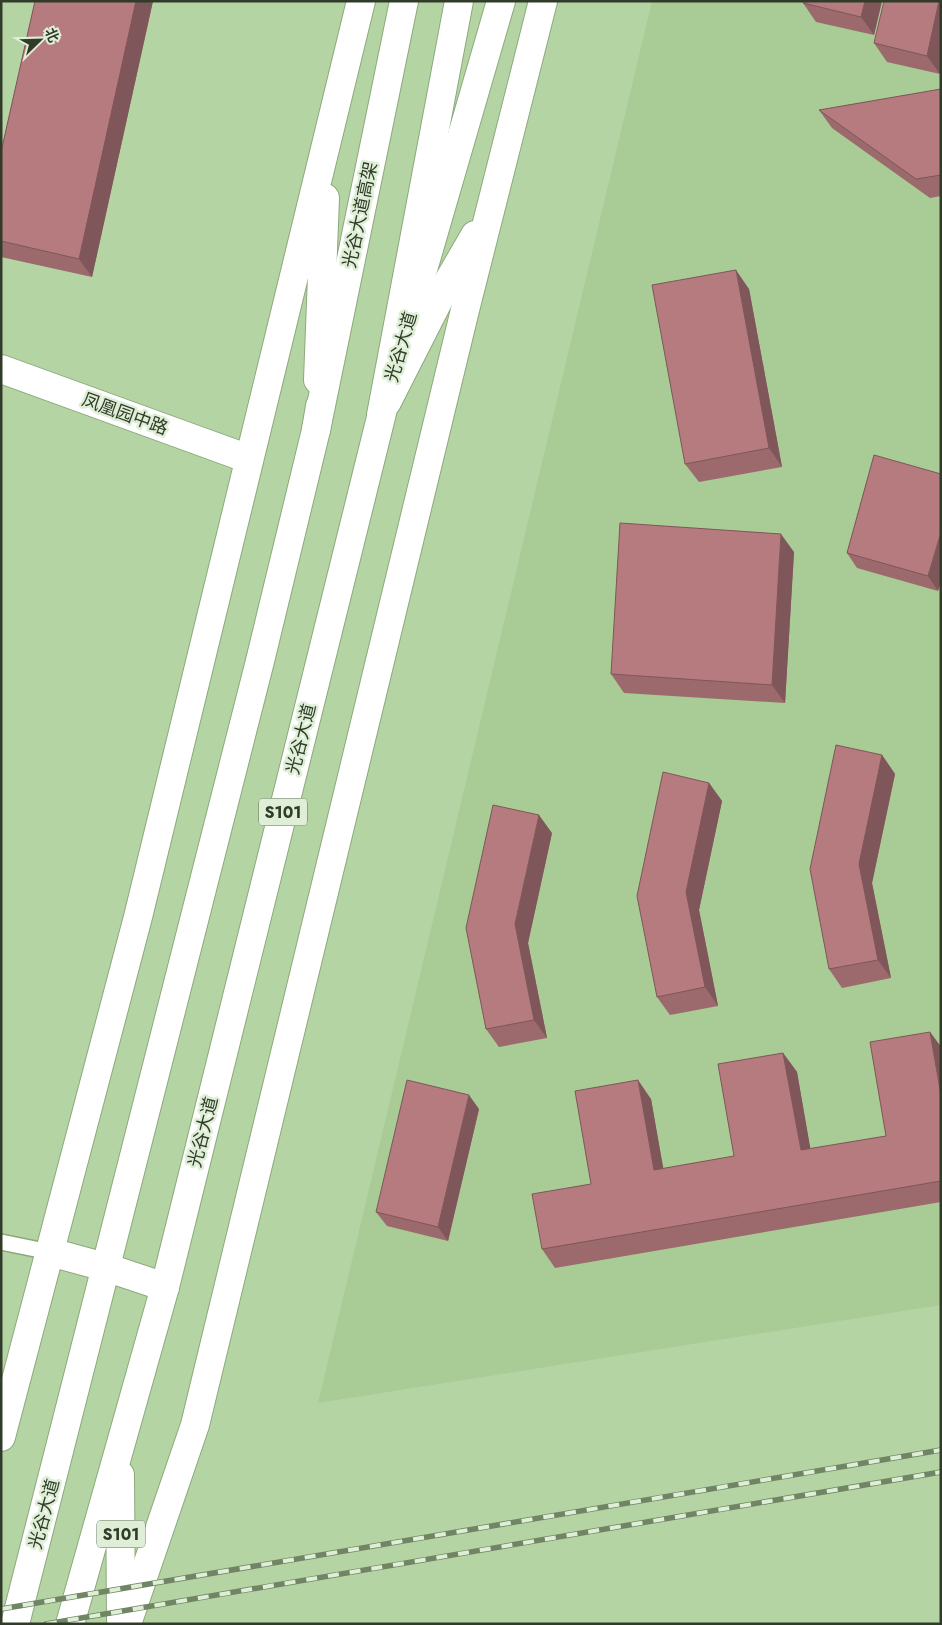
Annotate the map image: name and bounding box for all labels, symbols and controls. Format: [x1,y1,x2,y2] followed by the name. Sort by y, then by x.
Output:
[15,15,65,65] north arrow
[40,25,64,45] text: 北
[336,159,384,271] street label: 光谷大道高架
[379,309,423,385] street label: 光谷大道
[78,386,172,442] street label: 凤凰园中路
[280,701,322,777] street label: 光谷大道
[259,799,307,826] road number: S101
[182,1094,224,1170] street label: 光谷大道
[22,1476,66,1552] street label: 光谷大道
[97,1520,145,1548] road number: S101

